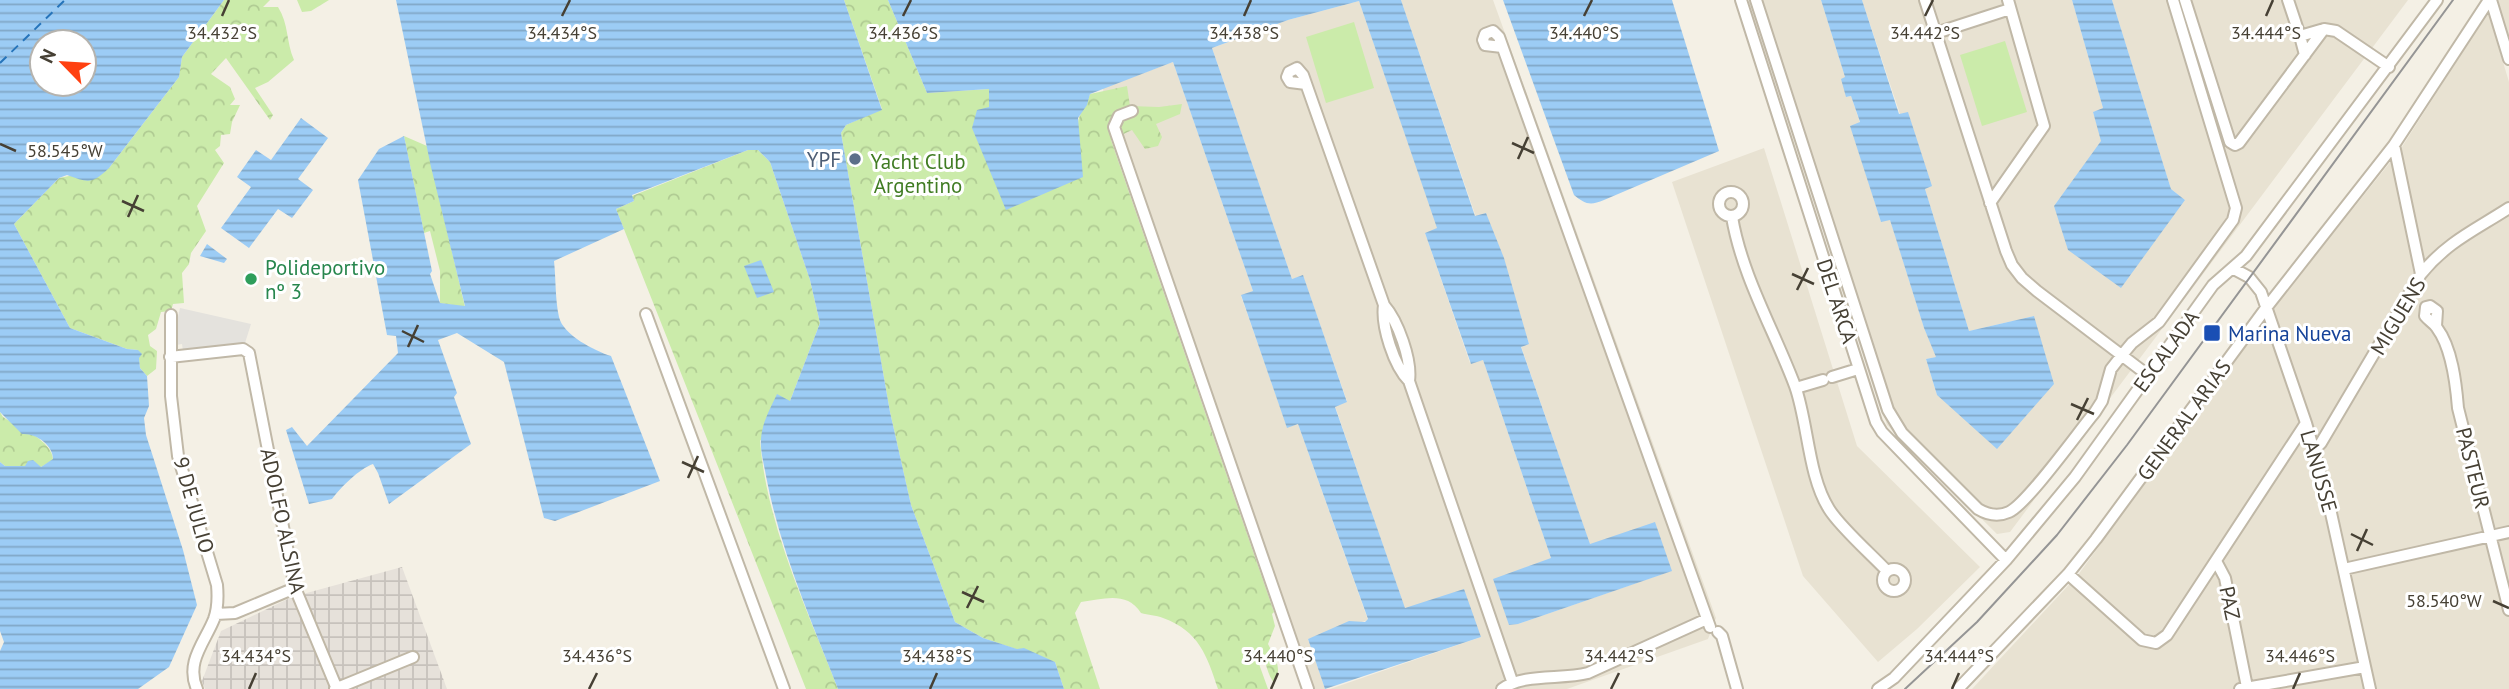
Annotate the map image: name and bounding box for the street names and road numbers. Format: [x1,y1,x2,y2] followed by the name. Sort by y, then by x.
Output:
[1811,255,1864,347] street label: DEL ARCA
[2364,272,2432,360] street label: MIGUENS
[2127,304,2205,397] street label: ESCALADA
[2131,354,2237,486] street label: GENERAL ARIAS
[2450,424,2496,512] street label: PASTEUR
[2294,427,2344,515] street label: LANUSSE
[254,446,312,597] street label: ADOLFO ALSINA
[167,454,221,556] street label: 9 DE JULIO
[2213,584,2247,622] street label: PAZ

